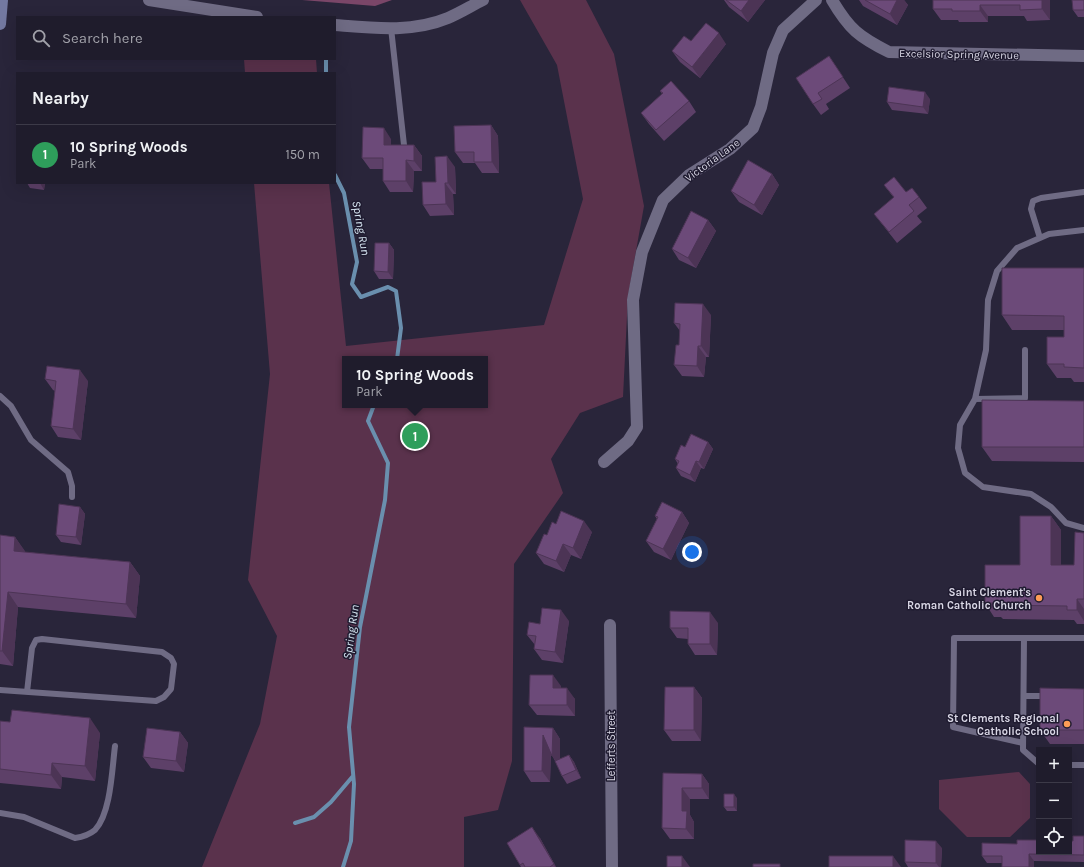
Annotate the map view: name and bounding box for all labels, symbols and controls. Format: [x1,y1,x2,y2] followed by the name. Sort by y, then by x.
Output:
[16,16,336,60] search box
[30,27,52,49] icon: search
[62,29,143,47] text: Search here
[899,47,1019,62] street label: Excelsior Spring Avenue
[32,88,89,108] text: Nearby
[682,136,743,185] street label: Victoria Lane
[70,138,188,156] text: 10 Spring Woods
[43,147,47,162] text: 1
[285,147,320,162] text: 150 m
[70,156,96,171] text: Park
[349,200,373,256] water label: Spring Run
[342,356,488,408] popup
[356,366,474,384] text: 10 Spring Woods
[356,384,383,399] text: Park
[402,421,428,451] pin: 1
[682,542,702,562] your location
[907,586,1031,612] place label: Saint Clement's Roman Catholic Church
[1034,593,1044,603] marker: Saint Clement's Roman Catholic Church
[340,604,362,660] water label: Spring Run
[605,711,618,781] street label: Lefferts Street
[947,712,1059,738] place label: St Clements Regional Catholic School
[1062,719,1072,729] marker: St Clements Regional Catholic School
[1036,747,1072,855] map controls
[1036,747,1072,783] button: +
[1036,783,1072,819] button: −
[1036,819,1072,855] button: locate

